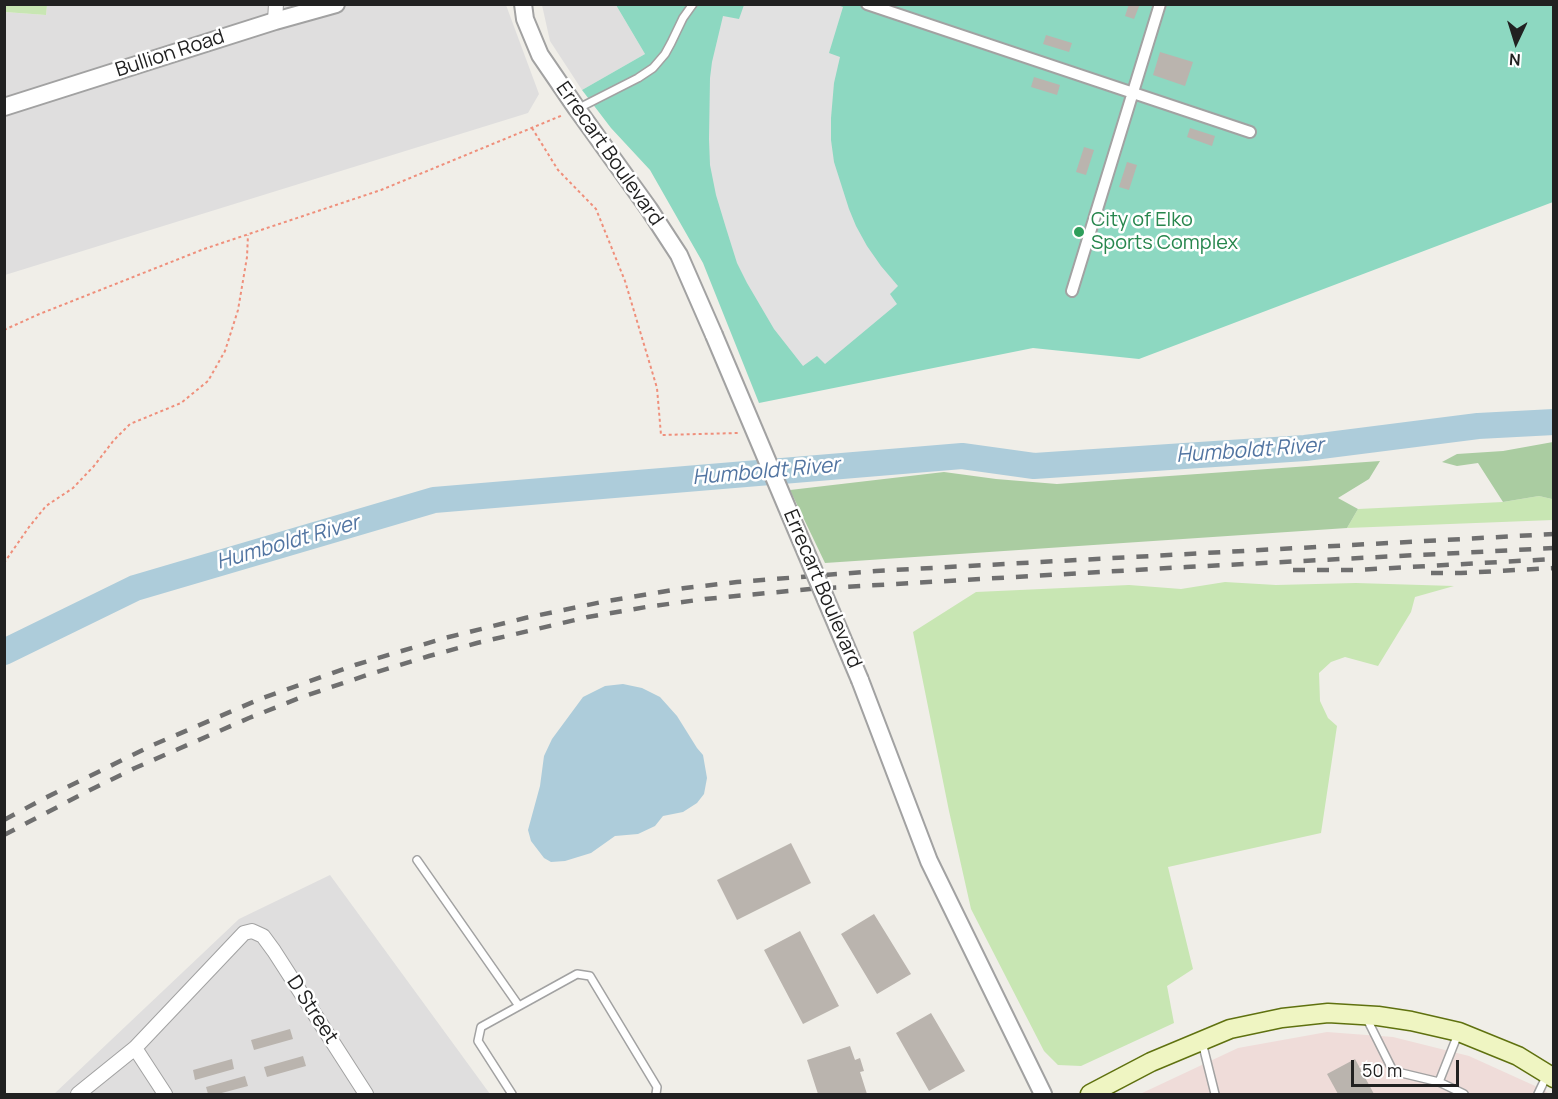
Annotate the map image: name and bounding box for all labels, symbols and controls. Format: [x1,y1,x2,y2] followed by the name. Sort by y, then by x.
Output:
[1486,12,1546,72] north arrow
[112,25,228,83] street label: Bullion Road
[1508,49,1521,71] text: N
[550,77,668,231] street label: Errecart Boulevard
[1091,208,1238,255] place label: City of Elko Sports Complex
[1072,225,1086,239] marker: City of Elko Sports Complex
[1175,433,1325,469] water label: Humboldt River
[691,453,841,491] water label: Humboldt River
[778,506,866,672] street label: Errecart Boulevard
[214,511,362,575] water label: Humboldt River
[281,972,343,1048] street label: D Street
[1354,1048,1462,1086] scale bar
[1362,1058,1402,1082] text: 50 m

